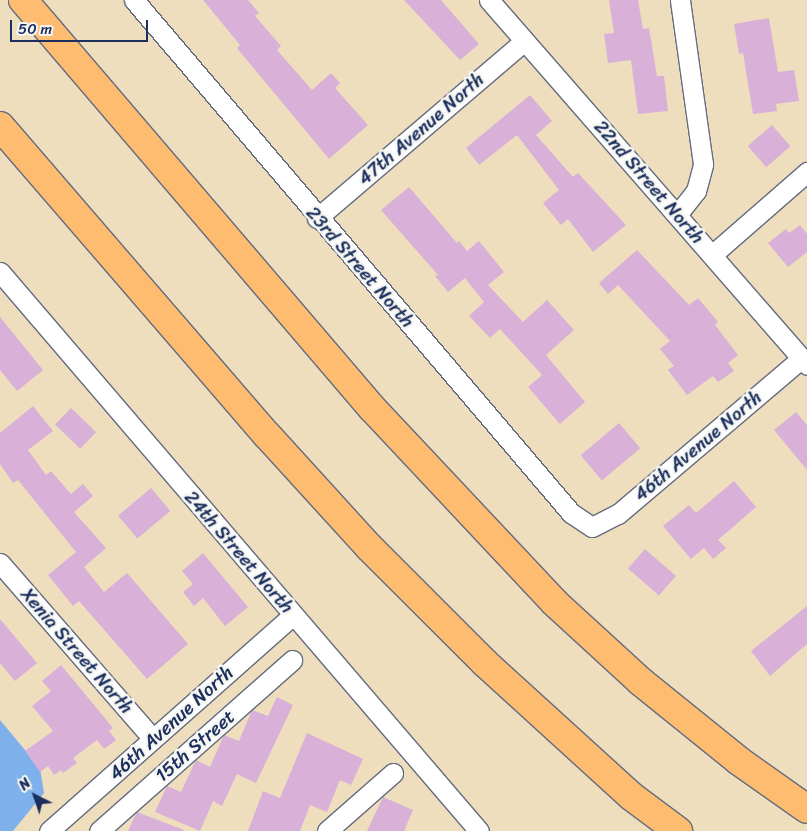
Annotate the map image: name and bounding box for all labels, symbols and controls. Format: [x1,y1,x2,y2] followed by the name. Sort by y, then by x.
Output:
[12,10,150,42] scale bar
[18,16,52,42] text: 50 m
[353,68,489,190] street label: 47th Avenue North
[589,116,709,248] street label: 22nd Street North
[301,202,419,332] street label: 23rd Street North
[629,386,767,506] street label: 46th Avenue North
[180,486,298,618] street label: 24th Street North
[16,583,138,719] street label: Xenia Street North
[104,661,238,785] street label: 46th Avenue North
[150,705,240,787] street label: 15th Street
[10,771,60,821] north arrow
[13,772,37,797] text: N

